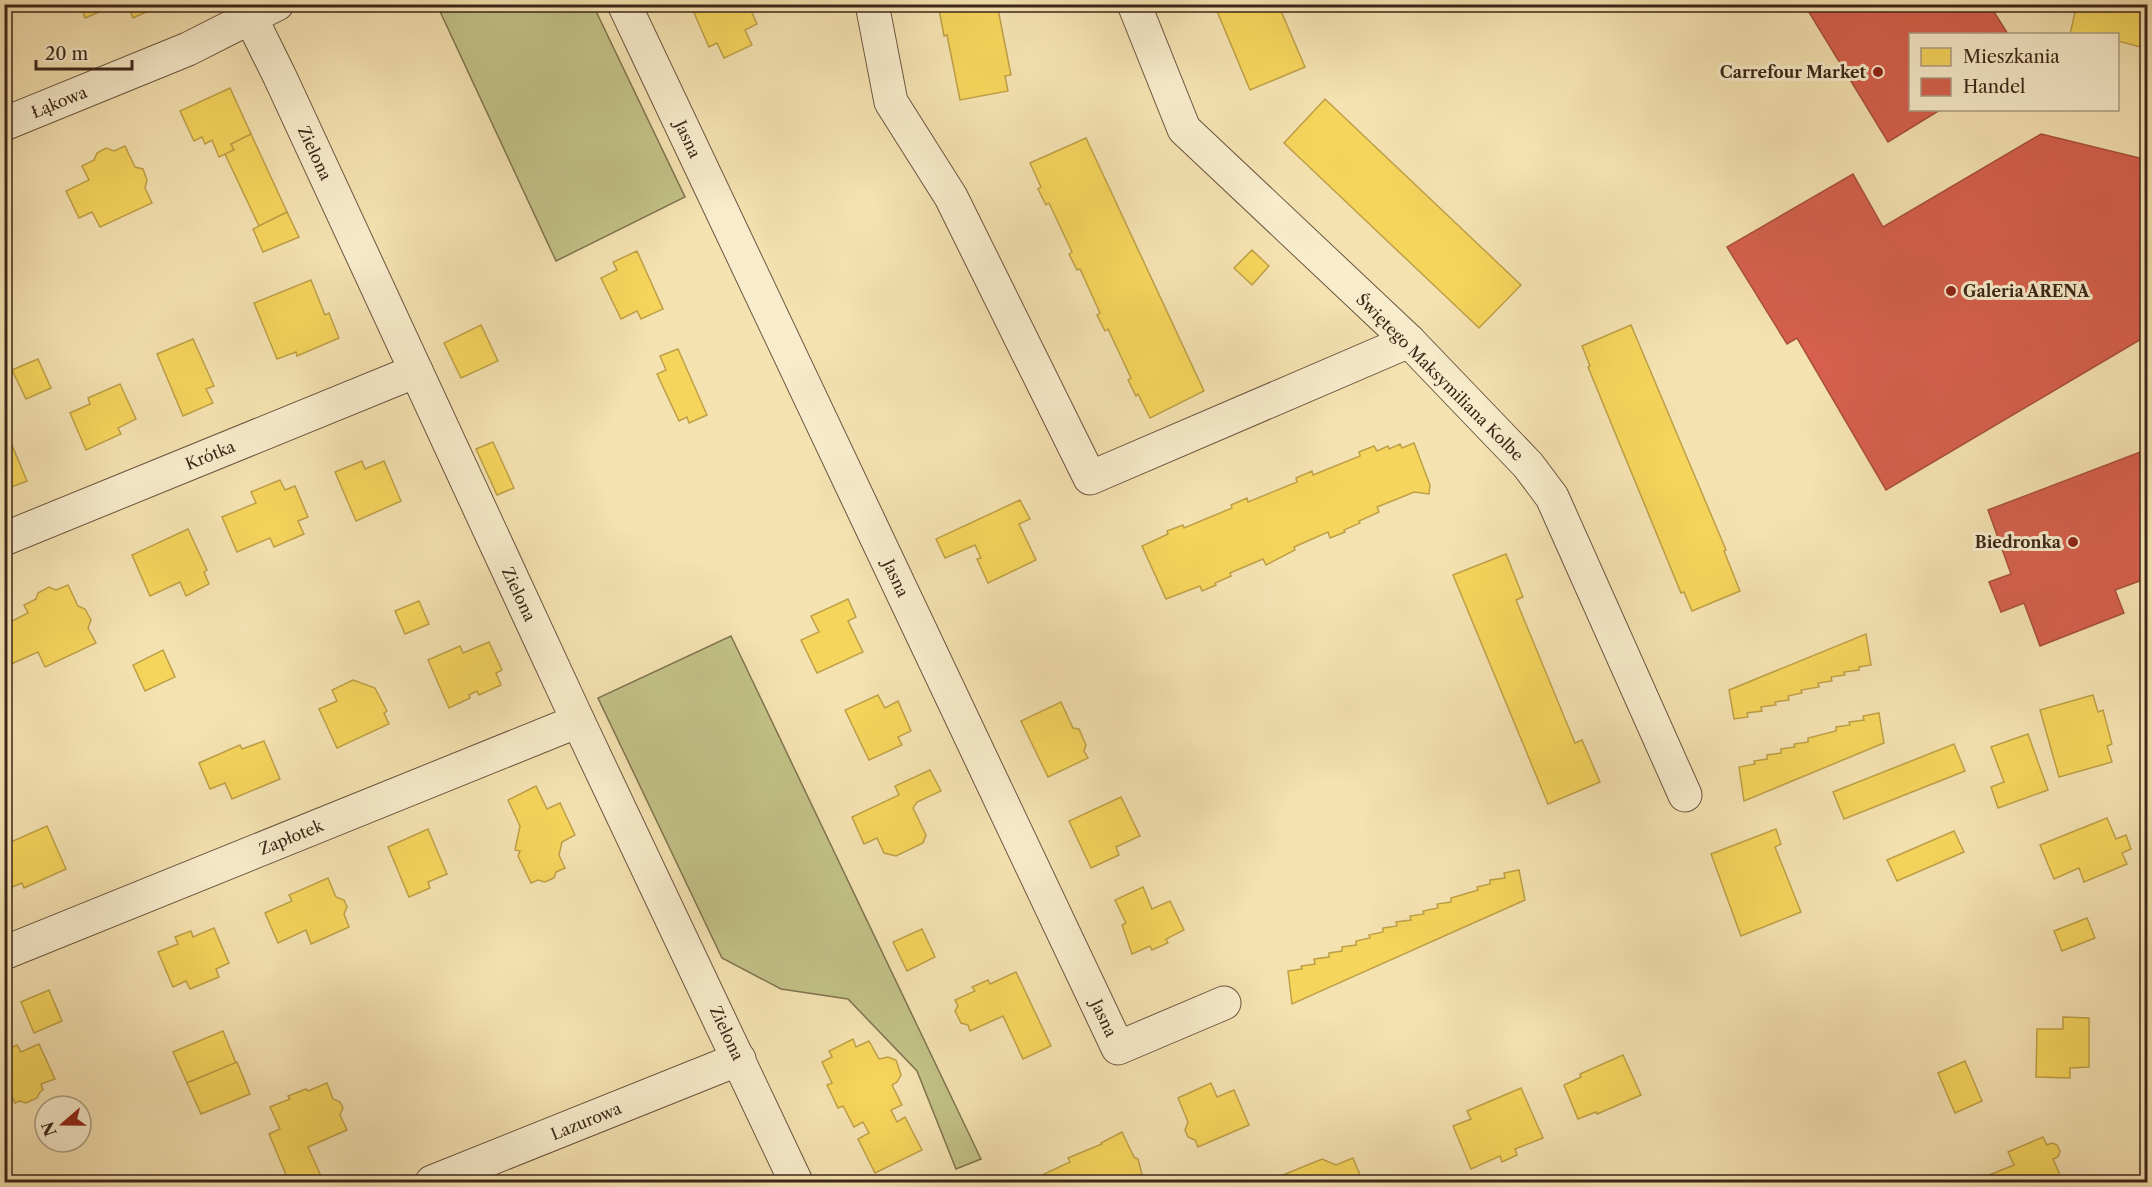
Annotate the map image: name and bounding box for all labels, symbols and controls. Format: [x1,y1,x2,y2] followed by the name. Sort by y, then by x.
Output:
[36,33,132,71] scale bar
[1909,33,2119,111] legend
[45,43,89,65] text: 20 m
[1963,46,2060,68] text: Mieszkania
[1720,62,1867,82] place label: Carrefour Market
[1871,65,1885,79] marker: Carrefour Market
[1963,76,2025,98] text: Handel
[28,82,90,122] street label: Łąkowa
[669,114,706,162] street label: Jasna
[294,123,336,184] street label: Zielona
[1963,281,2090,301] place label: Galeria ARENA
[1944,284,1958,298] marker: Galeria ARENA
[1352,289,1528,465] street label: Świętego Maksymiliana Kolbe
[182,436,238,474] street label: Krótka
[1975,532,2062,552] place label: Biedronka
[2066,535,2080,549] marker: Biedronka
[877,553,914,601] street label: Jasna
[498,564,540,625] street label: Zielona
[256,815,327,859] street label: Zapłotek
[1085,993,1122,1041] street label: Jasna
[706,1003,748,1064] street label: Zielona
[33,1094,93,1154] north arrow
[548,1098,625,1144] street label: Lazurowa
[37,1119,61,1139] text: N

